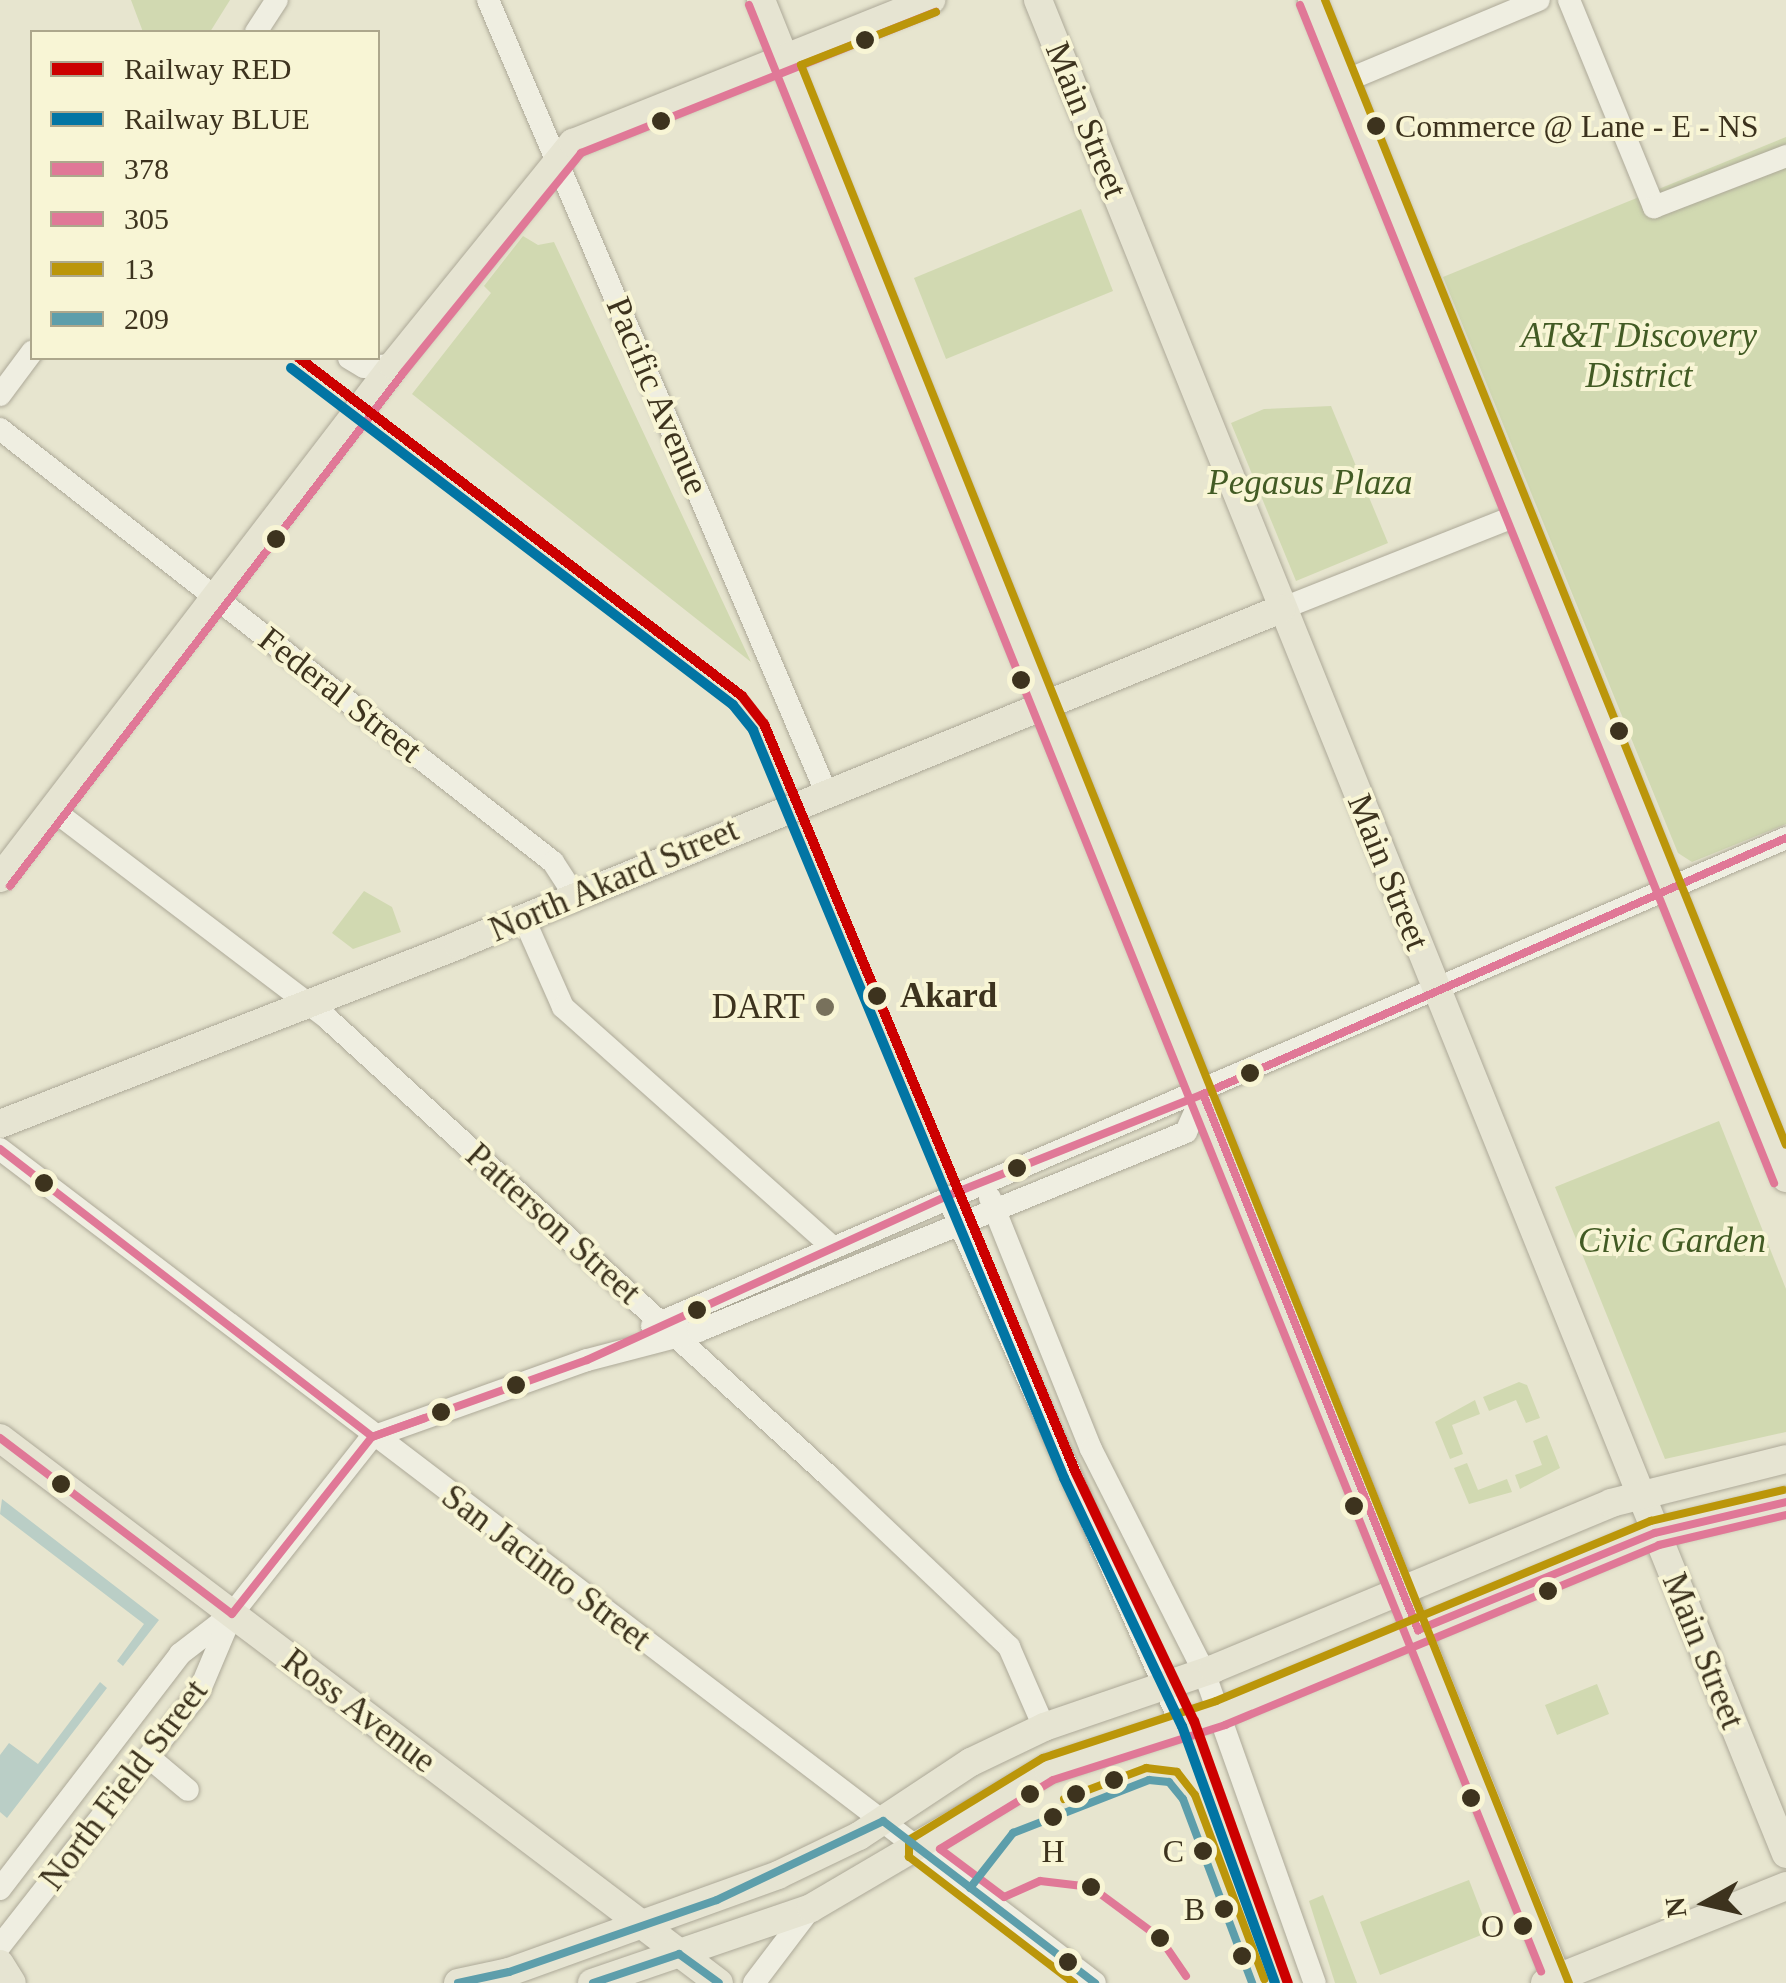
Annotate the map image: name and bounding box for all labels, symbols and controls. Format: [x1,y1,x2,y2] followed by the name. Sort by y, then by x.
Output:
[30,30,380,360] legend
[855,30,875,50] unlabelled marker
[1036,36,1136,204] street label: Main Street
[124,52,291,85] text: Railway RED
[124,102,310,135] text: Railway BLUE
[1395,107,1759,145] place label: Commerce @ Lane - E - NS
[651,111,671,131] unlabelled marker
[1366,116,1386,136] marker: Commerce @ Lane - E - NS
[124,152,169,185] text: 378
[124,202,169,235] text: 305
[124,252,154,285] text: 13
[596,290,718,502] street label: Pacific Avenue
[124,302,169,335] text: 209
[1521,315,1757,397] park label: AT&T Discovery District
[1207,462,1413,504] park label: Pegasus Plaza
[266,529,286,549] unlabelled marker
[250,618,430,772] street label: Federal Street
[1011,670,1031,690] unlabelled marker
[1609,721,1629,741] unlabelled marker
[1338,788,1438,956] street label: Main Street
[482,808,746,952] street label: North Akard Street
[900,975,997,1017] place label: Akard
[864,983,890,1009] marker: Akard
[712,986,805,1028] place label: DART
[814,996,836,1018] marker: DART
[1240,1063,1260,1083] unlabelled marker
[457,1135,649,1313] street label: Patterson Street
[1007,1158,1027,1178] unlabelled marker
[34,1173,54,1193] unlabelled marker
[1578,1220,1766,1262] park label: Civic Garden
[687,1300,707,1320] unlabelled marker
[506,1375,526,1395] unlabelled marker
[431,1402,451,1422] unlabelled marker
[51,1474,71,1494] unlabelled marker
[433,1476,659,1660] street label: San Jacinto Street
[1344,1496,1364,1516] unlabelled marker
[1653,1567,1753,1735] street label: Main Street
[1538,1581,1558,1601] unlabelled marker
[273,1639,445,1783] street label: Ross Avenue
[31,1671,217,1899] street label: North Field Street
[1104,1770,1124,1790] unlabelled marker
[1020,1784,1040,1804] unlabelled marker
[1066,1784,1086,1804] unlabelled marker
[1461,1788,1481,1808] unlabelled marker
[1043,1807,1063,1827] marker: H
[1041,1832,1065,1870] place label: H
[1163,1832,1184,1870] place label: C
[1193,1841,1213,1861] marker: C
[1656,1853,1756,1953] north arrow
[1081,1877,1101,1897] unlabelled marker
[1184,1890,1205,1928] place label: B
[1659,1895,1693,1919] text: N
[1214,1899,1234,1919] marker: B
[1481,1907,1504,1945] place label: O
[1513,1916,1533,1936] marker: O
[1150,1928,1170,1948] unlabelled marker
[1232,1946,1252,1966] unlabelled marker
[1058,1952,1078,1972] unlabelled marker

